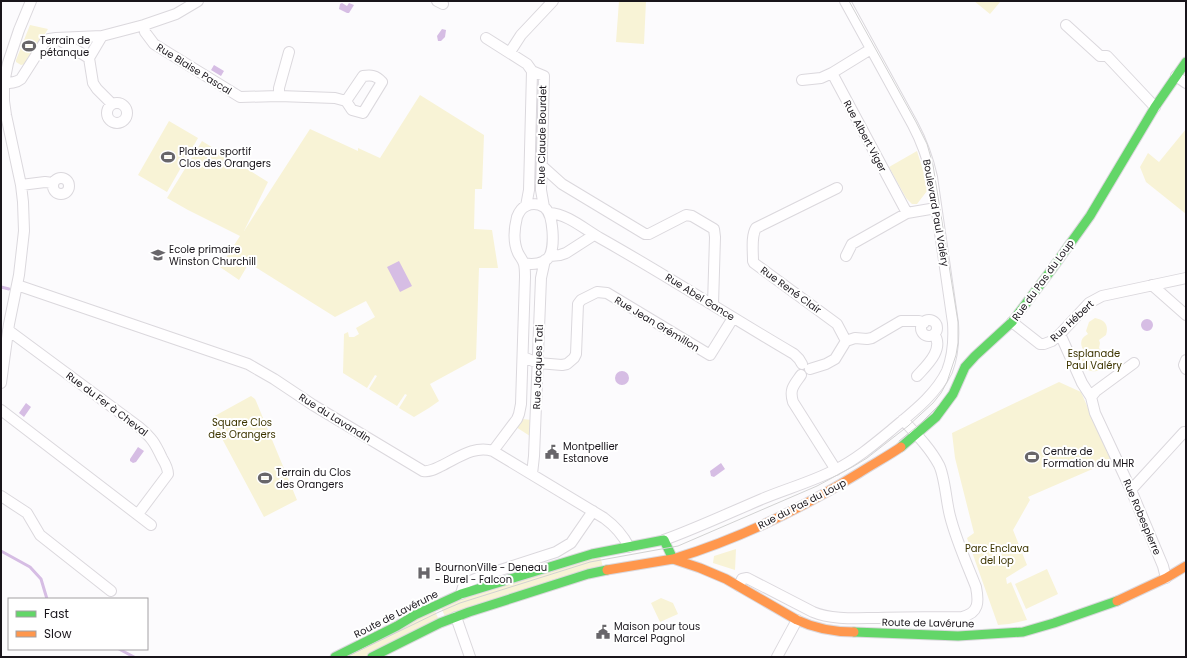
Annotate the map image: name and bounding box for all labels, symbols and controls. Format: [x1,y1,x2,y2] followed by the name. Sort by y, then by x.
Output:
[40,33,90,60] place label: Terrain de pétanque
[21,38,37,54] sports icon: Terrain de pétanque
[153,40,235,98] street label: Rue Blaise Pascal
[534,85,550,185] street label: Rue Claude Bourdet
[840,97,890,175] street label: Rue Albert Viger
[179,144,271,171] place label: Plateau sportif Clos des Orangers
[160,149,176,165] sports icon: Plateau sportif Clos des Orangers
[919,158,953,268] street label: Boulevard Paul Valéry
[1008,236,1078,324] street label: Rue du Pas du Loup
[169,242,256,269] place label: Ecole primaire Winston Churchill
[150,247,166,263] school or university icon: Ecole primaire Winston Churchill
[757,263,825,317] street label: Rue René Clair
[662,270,738,324] street label: Rue Abel Gance
[612,293,702,355] street label: Rue Jean Grémillon
[1047,297,1097,345] street label: Rue Hébert
[529,324,547,410] street label: Rue Jacques Tati
[1066,346,1122,373] park label: Esplanade Paul Valéry
[63,368,151,440] street label: Rue du Fer à Cheval
[296,390,374,446] street label: Rue du Lavandin
[208,415,276,442] park label: Square Clos des Orangers
[563,439,619,466] place label: Montpellier Estanove
[544,444,560,460] public building icon: Montpellier Estanove
[1043,444,1134,471] place label: Centre de Formation du MHR
[1024,449,1040,465] sports icon: Centre de Formation du MHR
[276,465,351,492] place label: Terrain du Clos des Orangers
[257,470,273,486] sports icon: Terrain du Clos des Orangers
[755,475,849,533] street label: Rue du Pas du Loup
[1119,477,1165,557] street label: Rue Robespierre
[965,541,1029,568] park label: Parc Enclava del lop
[435,560,547,587] place label: BournonVille - Deneau - Burel - Falcon
[416,565,432,581] hospital icon: BournonVille - Deneau - Burel - Falcon
[351,586,441,642] street label: Route de Lavérune
[8,598,148,650] legend
[44,605,69,622] text: Fast
[882,615,974,631] street label: Route de Lavérune
[614,619,700,646] place label: Maison pour tous Marcel Pagnol
[595,624,611,640] public building icon: Maison pour tous Marcel Pagnol
[44,625,72,642] text: Slow

